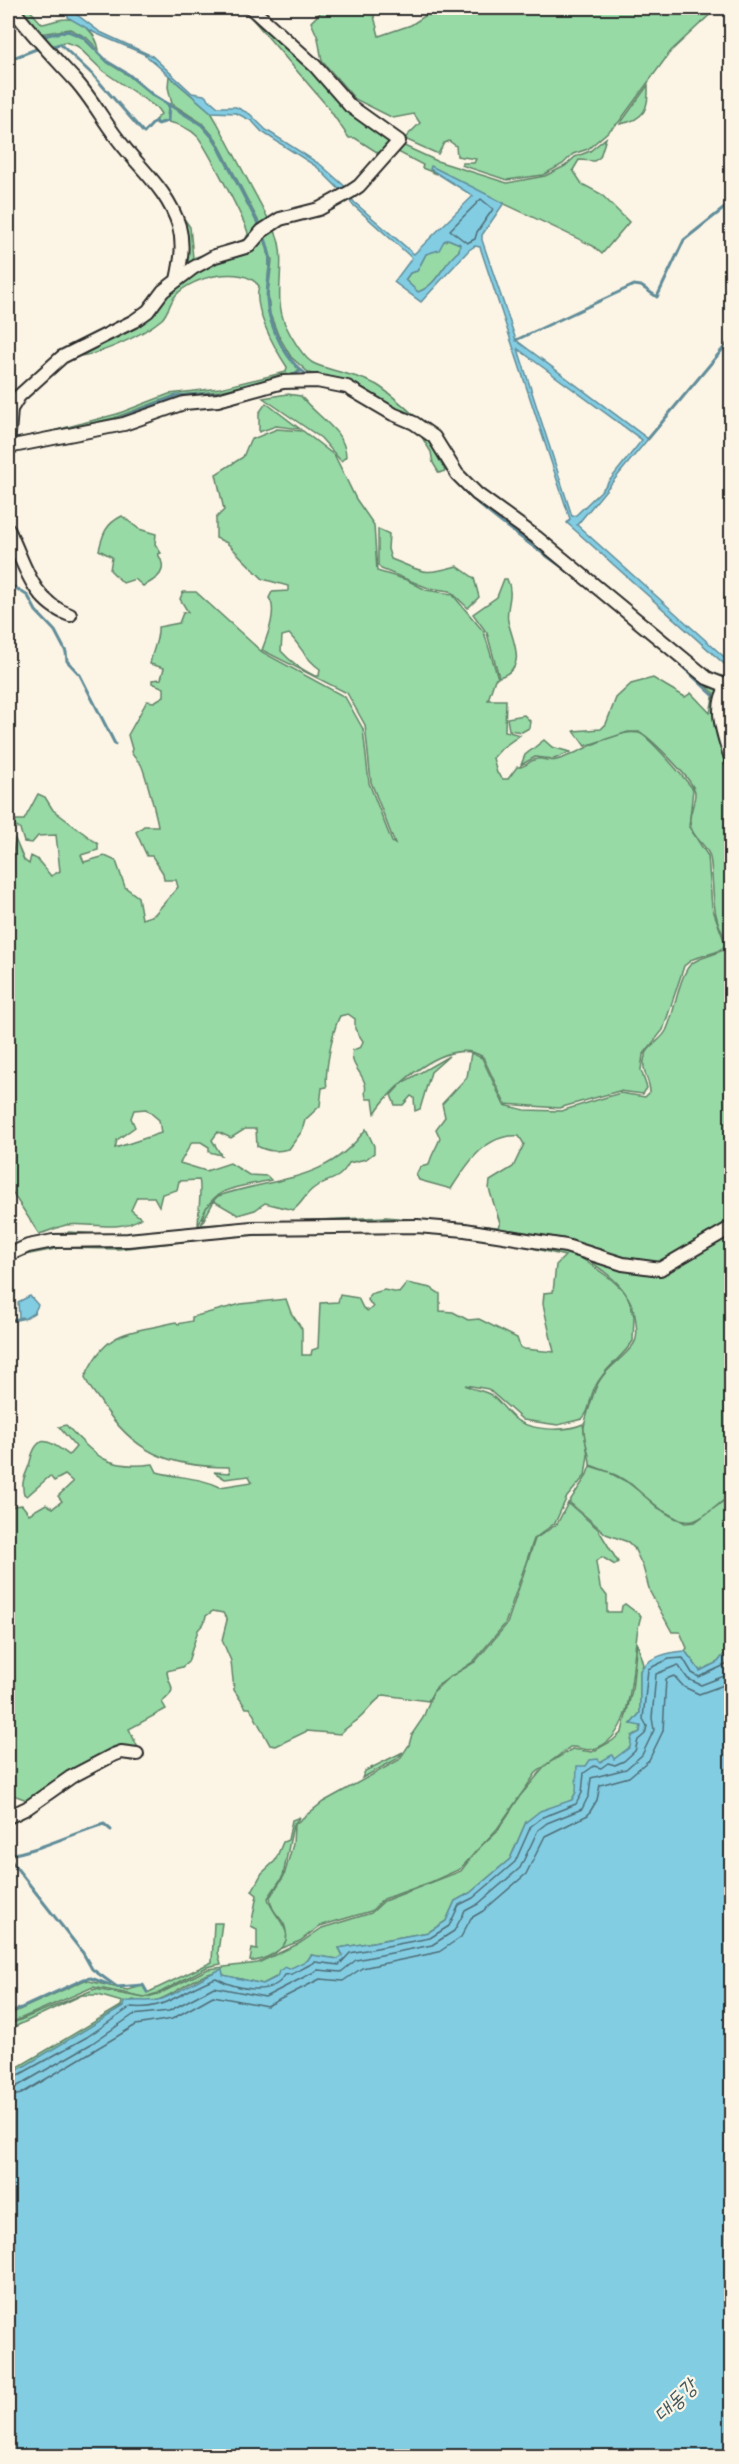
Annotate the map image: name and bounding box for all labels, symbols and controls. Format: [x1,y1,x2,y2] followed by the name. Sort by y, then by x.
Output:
[645,2368,705,2428] water label: 대동강

